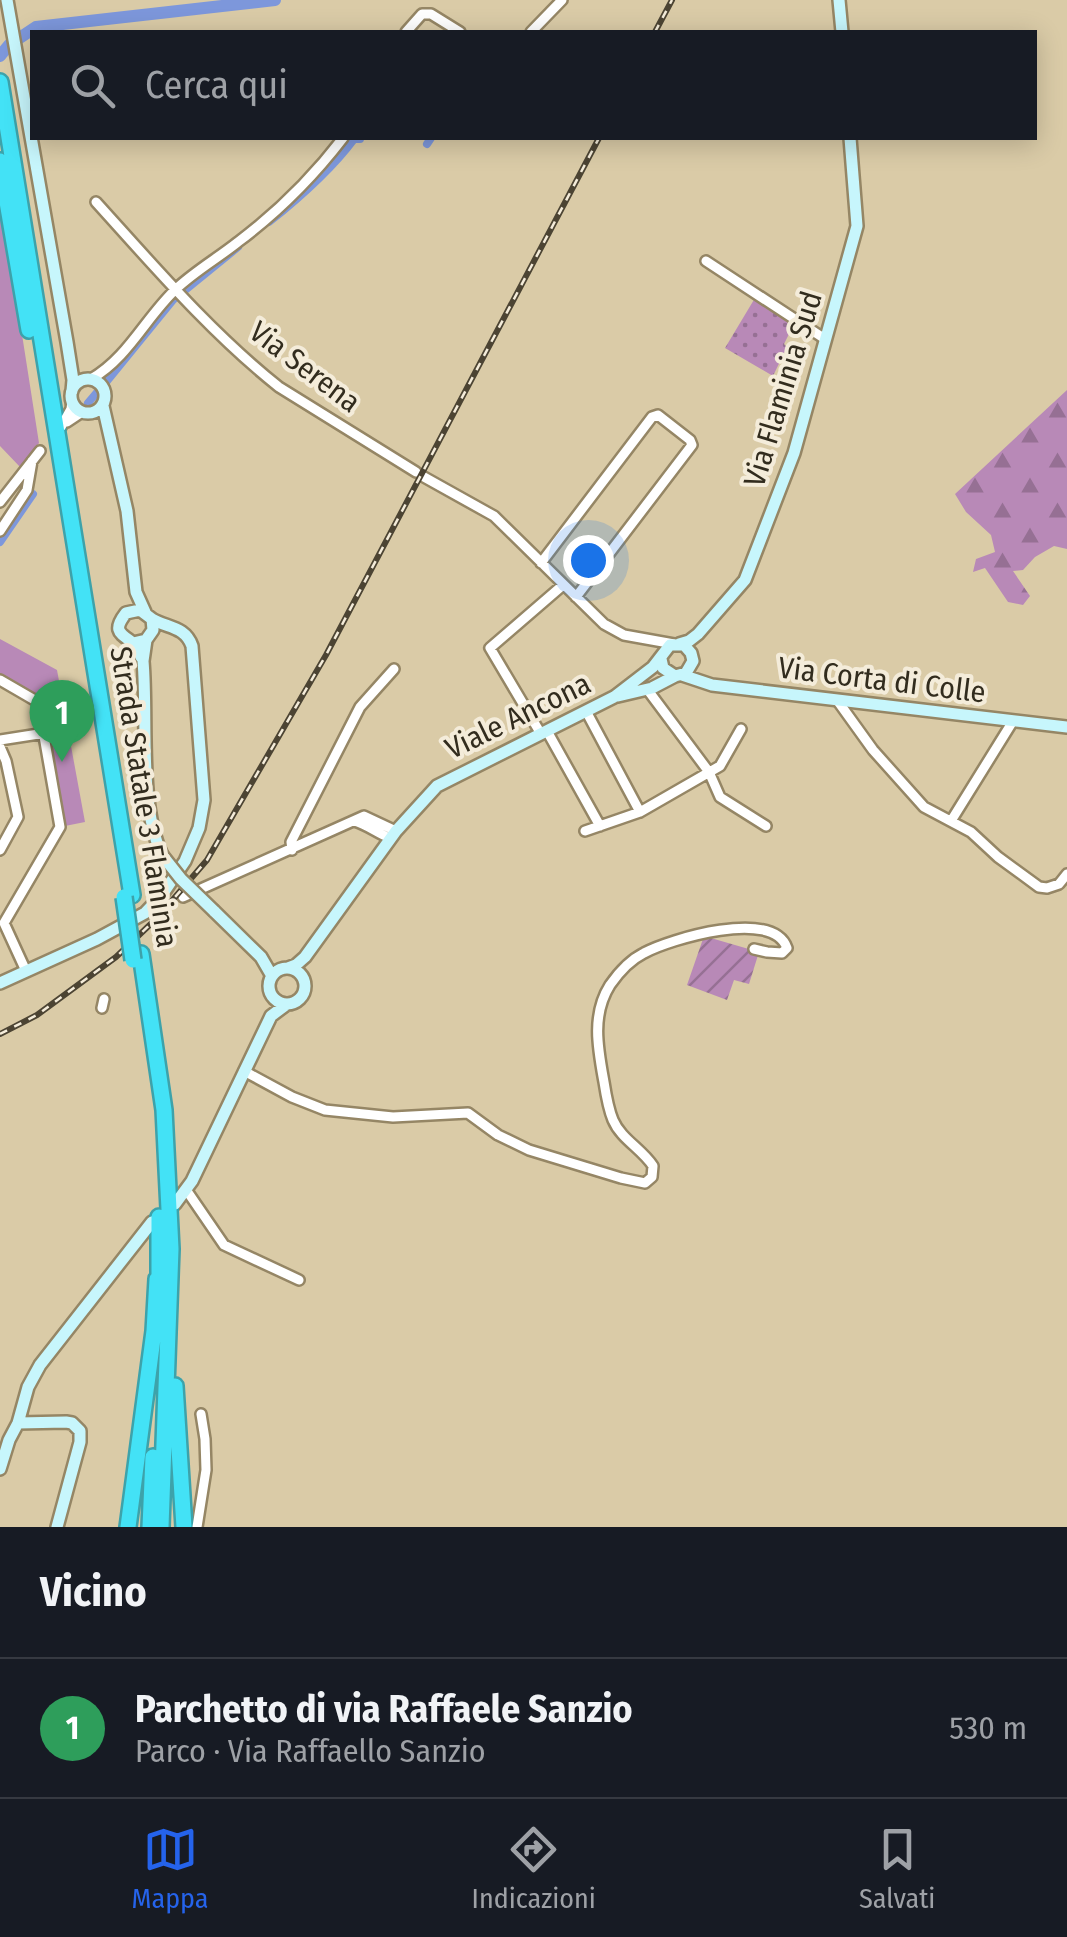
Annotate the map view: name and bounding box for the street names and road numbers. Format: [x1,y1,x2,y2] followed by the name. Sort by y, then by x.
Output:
[736,287,830,491] street label: Via Flaminia Sud
[243,314,367,420] street label: Via Serena
[102,644,186,950] street label: Strada Statale 3 Flaminia
[776,649,988,711] street label: Via Corta di Colle
[440,665,596,767] street label: Viale Ancona

